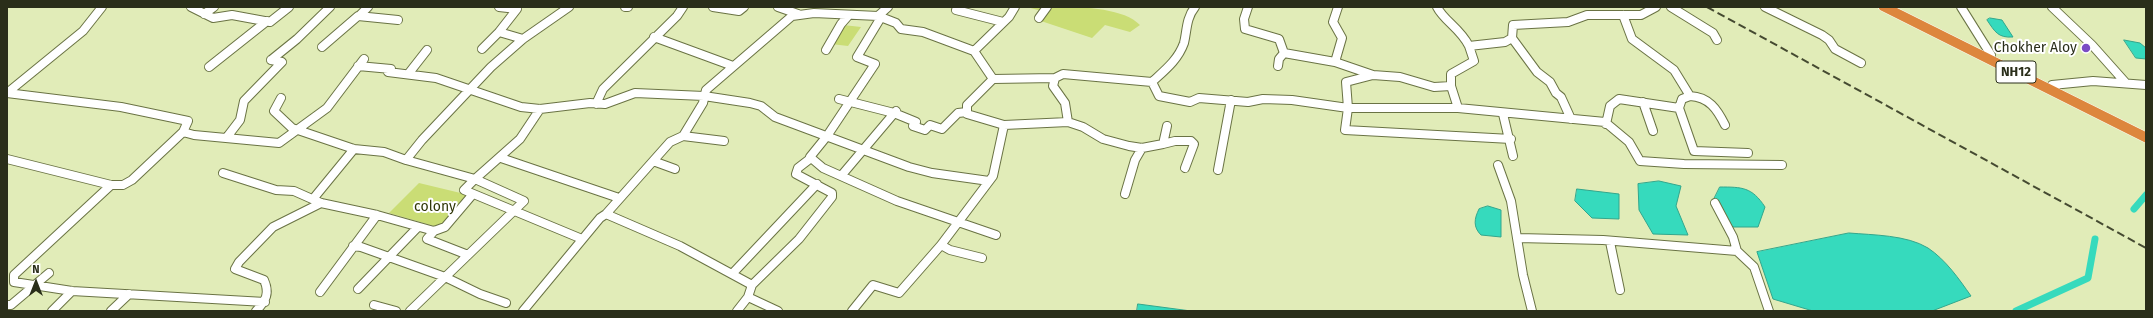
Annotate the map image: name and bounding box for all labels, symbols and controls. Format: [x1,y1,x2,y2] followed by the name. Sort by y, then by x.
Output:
[1994,40,2077,56] place label: Chokher Aloy
[2080,42,2092,54] marker: Chokher Aloy
[1996,61,2036,83] road number: NH12
[414,199,456,215] park label: colony
[16,262,56,302] north arrow
[32,263,40,276] text: N

